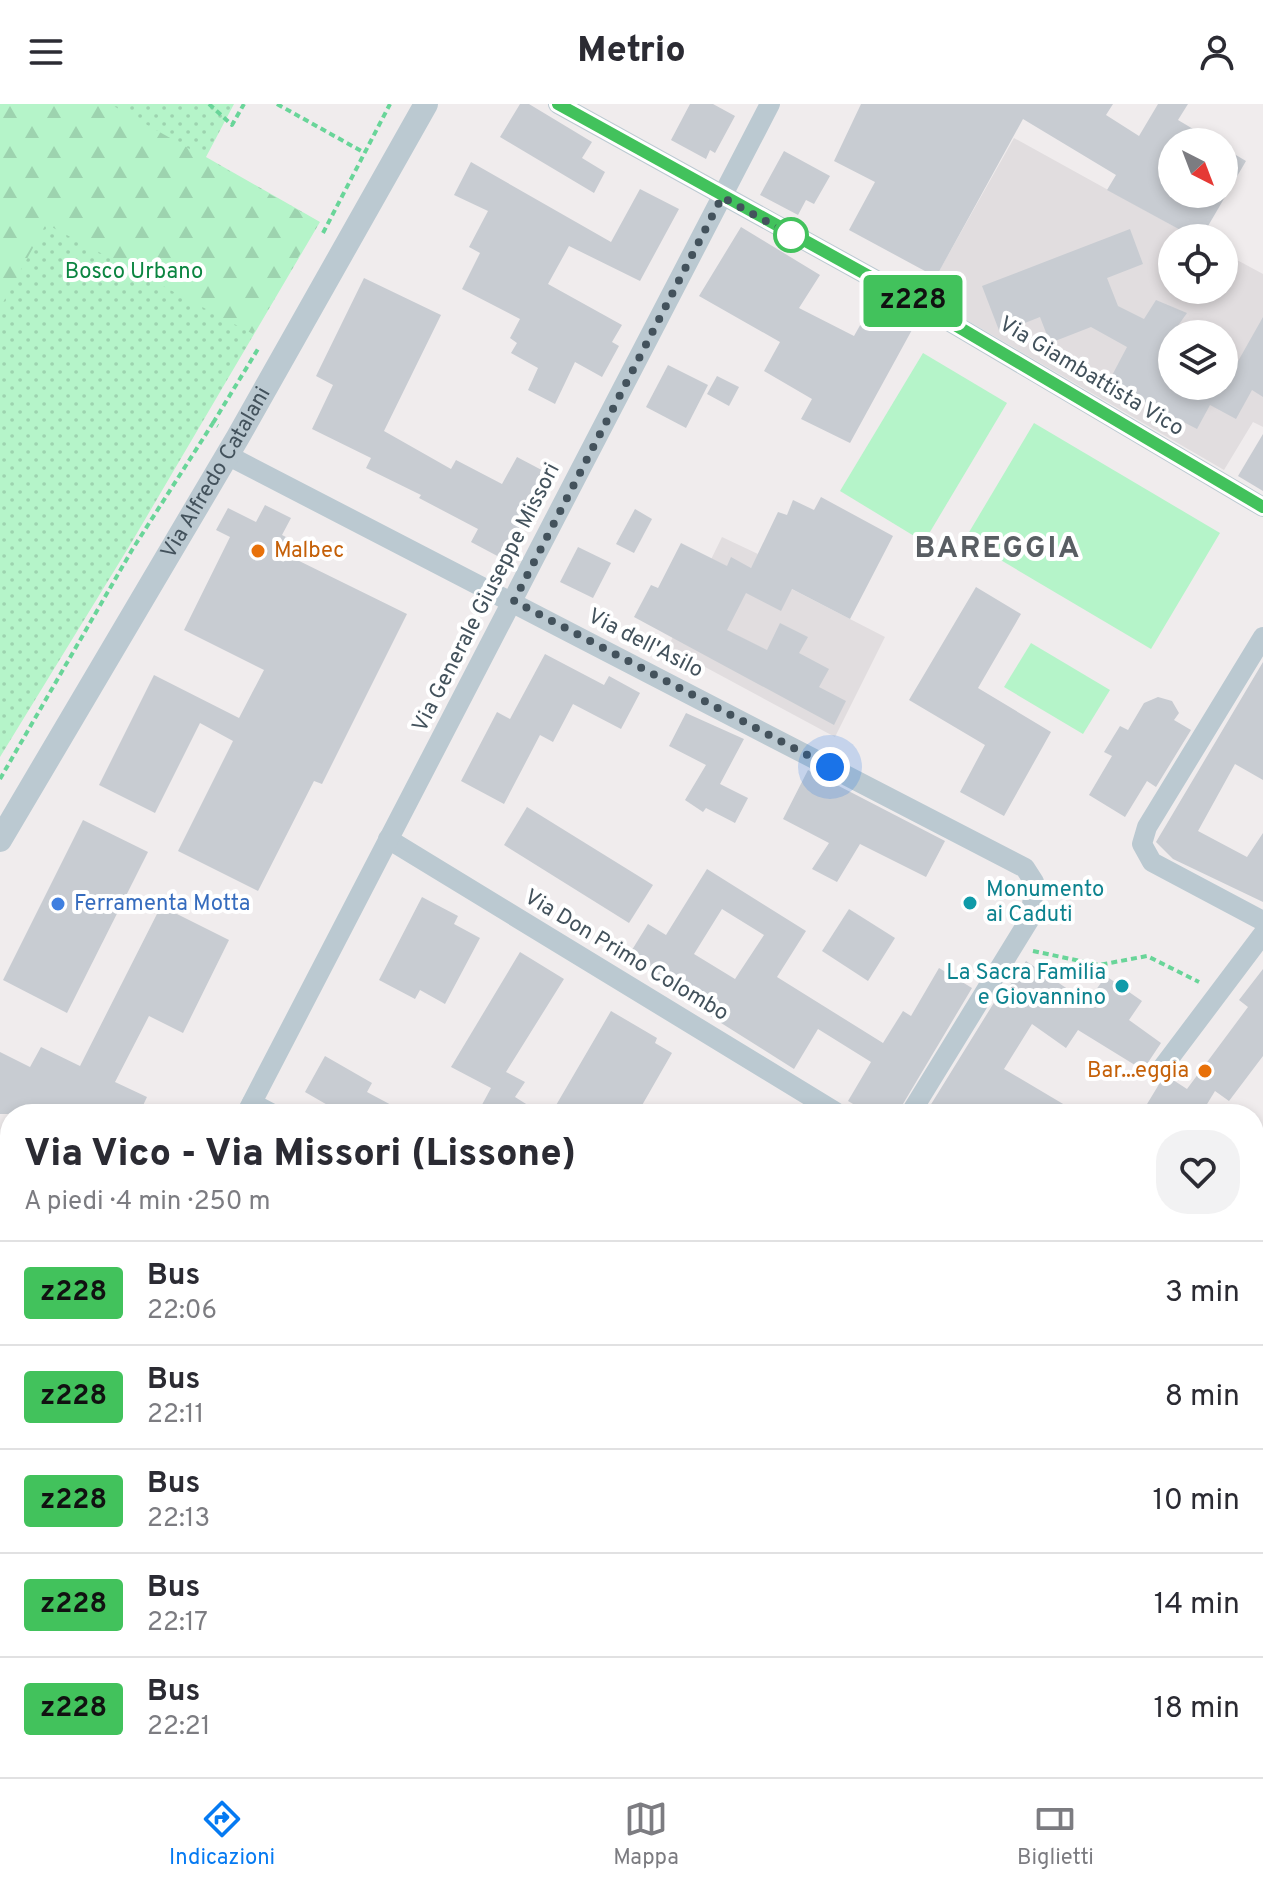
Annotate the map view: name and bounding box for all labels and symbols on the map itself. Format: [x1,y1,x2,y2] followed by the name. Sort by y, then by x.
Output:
[1158,128,1238,208] north arrow
[774,218,808,252] unlabelled marker
[65,259,203,286] park label: Bosco Urbano
[857,275,969,327] line badge: z228
[994,311,1188,443] street label: Via Giambattista Vico
[155,382,277,564] street label: Via Alfredo Catalani
[407,459,567,737] street label: Via Generale Giuseppe Missori
[915,531,1081,568] district label: BAREGGIA
[274,538,344,565] place label: Malbec
[249,542,267,560] marker: Malbec
[583,603,707,685] street label: Via dell'Asilo
[810,747,850,787] your location
[986,877,1104,929] place label: Monumento ai Caduti
[519,884,733,1028] street label: Via Don Primo Colombo
[74,891,250,918] place label: Ferramenta Motta
[961,894,979,912] marker: Monumento ai Caduti
[49,895,67,913] marker: Ferramenta Motta
[946,960,1106,1012] place label: La Sacra Familia e Giovannino
[1113,977,1131,995] marker: La Sacra Familia e Giovannino
[1087,1058,1189,1085] place label: Bar...eggia
[1196,1062,1214,1080] marker: Bar...eggia

